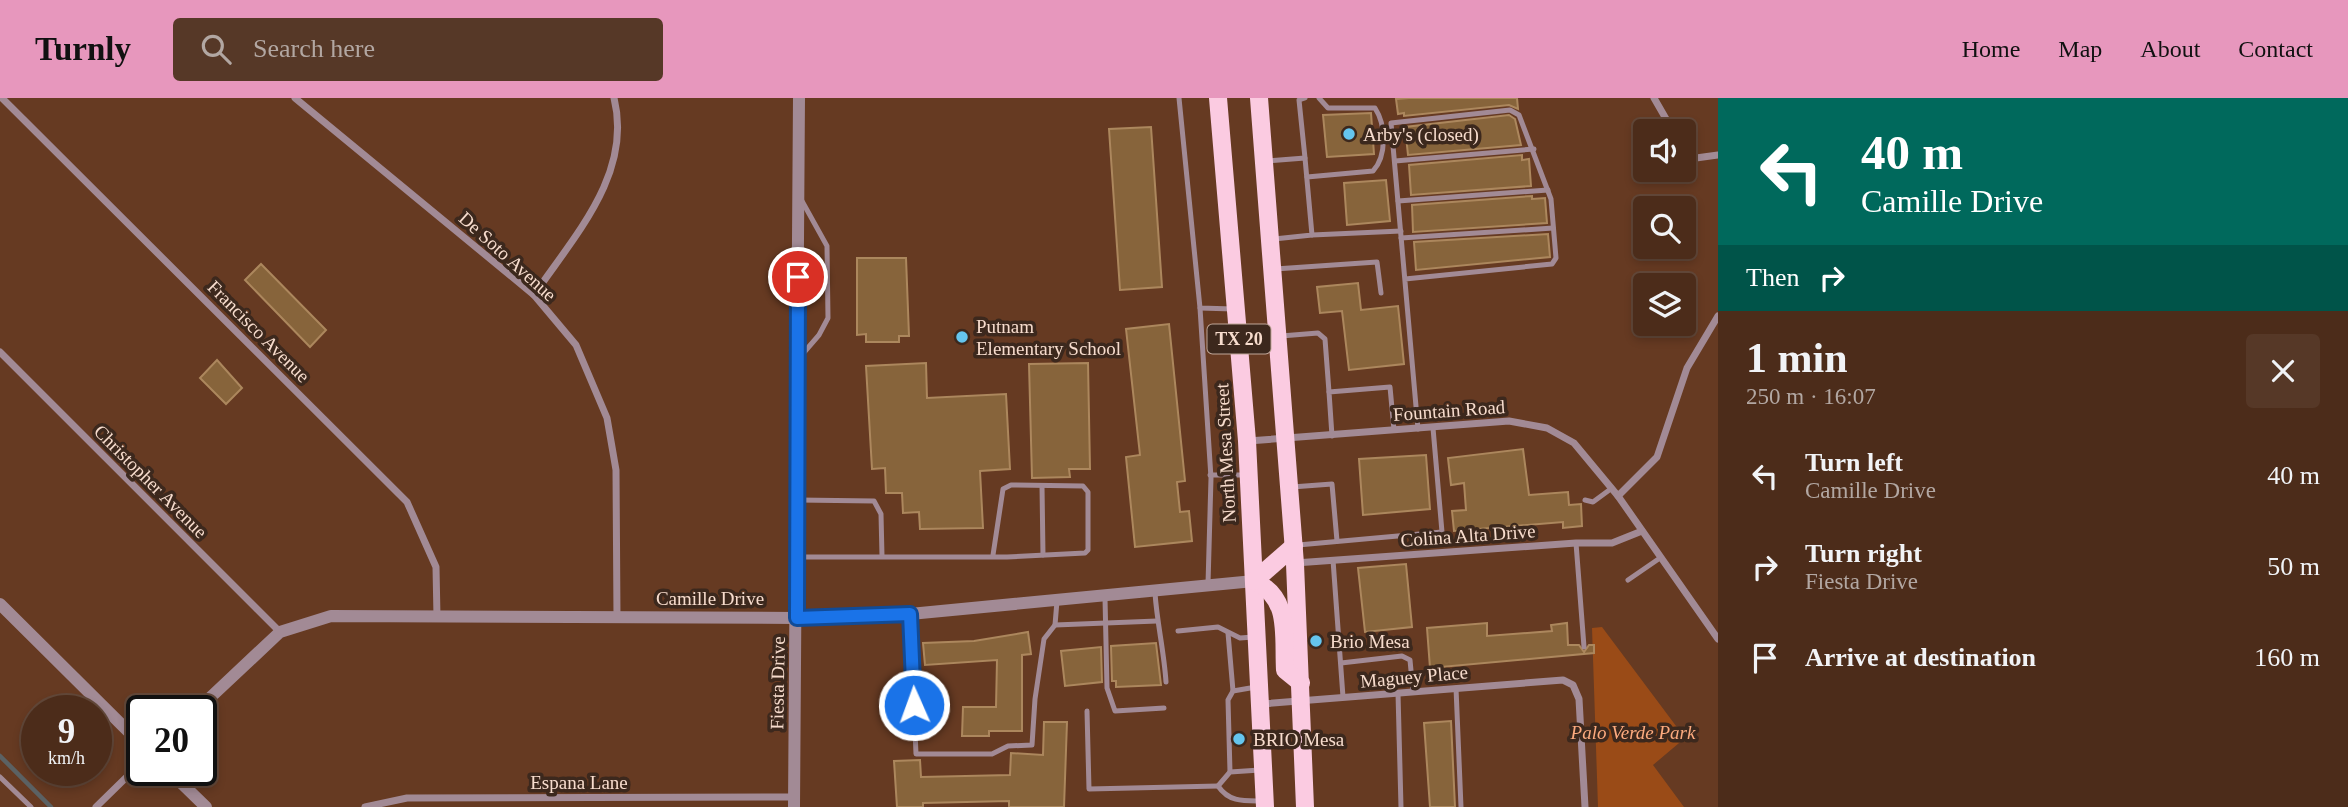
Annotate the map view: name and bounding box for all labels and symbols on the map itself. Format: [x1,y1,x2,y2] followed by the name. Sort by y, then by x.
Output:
[1363,124,1479,146] place label: Arby's (closed)
[1341,126,1357,142] marker: Arby's (closed)
[455,207,560,305] street label: De Soto Avenue
[768,247,828,307] pin
[203,276,314,387] street label: Francisco Avenue
[976,316,1121,359] place label: Putnam Elementary School
[1208,325,1270,354] road number: TX 20
[954,329,970,345] marker: Putnam Elementary School
[1211,382,1240,523] street label: North Mesa Street
[1392,396,1506,425] street label: Fountain Road
[90,421,211,542] street label: Christopher Avenue
[1400,520,1536,551] street label: Colina Alta Drive
[656,588,764,609] street label: Camille Drive
[1330,631,1410,652] place label: Brio Mesa
[1308,633,1324,649] marker: Brio Mesa
[766,636,789,730] street label: Fiesta Drive
[1359,661,1469,692] street label: Maguey Place
[877,668,951,742] position arrow
[126,695,217,786] speed limit sign: 20
[1570,722,1696,743] park label: Palo Verde Park
[1253,729,1345,750] place label: BRIO Mesa
[1231,731,1247,747] marker: BRIO Mesa
[530,772,628,793] street label: Espana Lane

